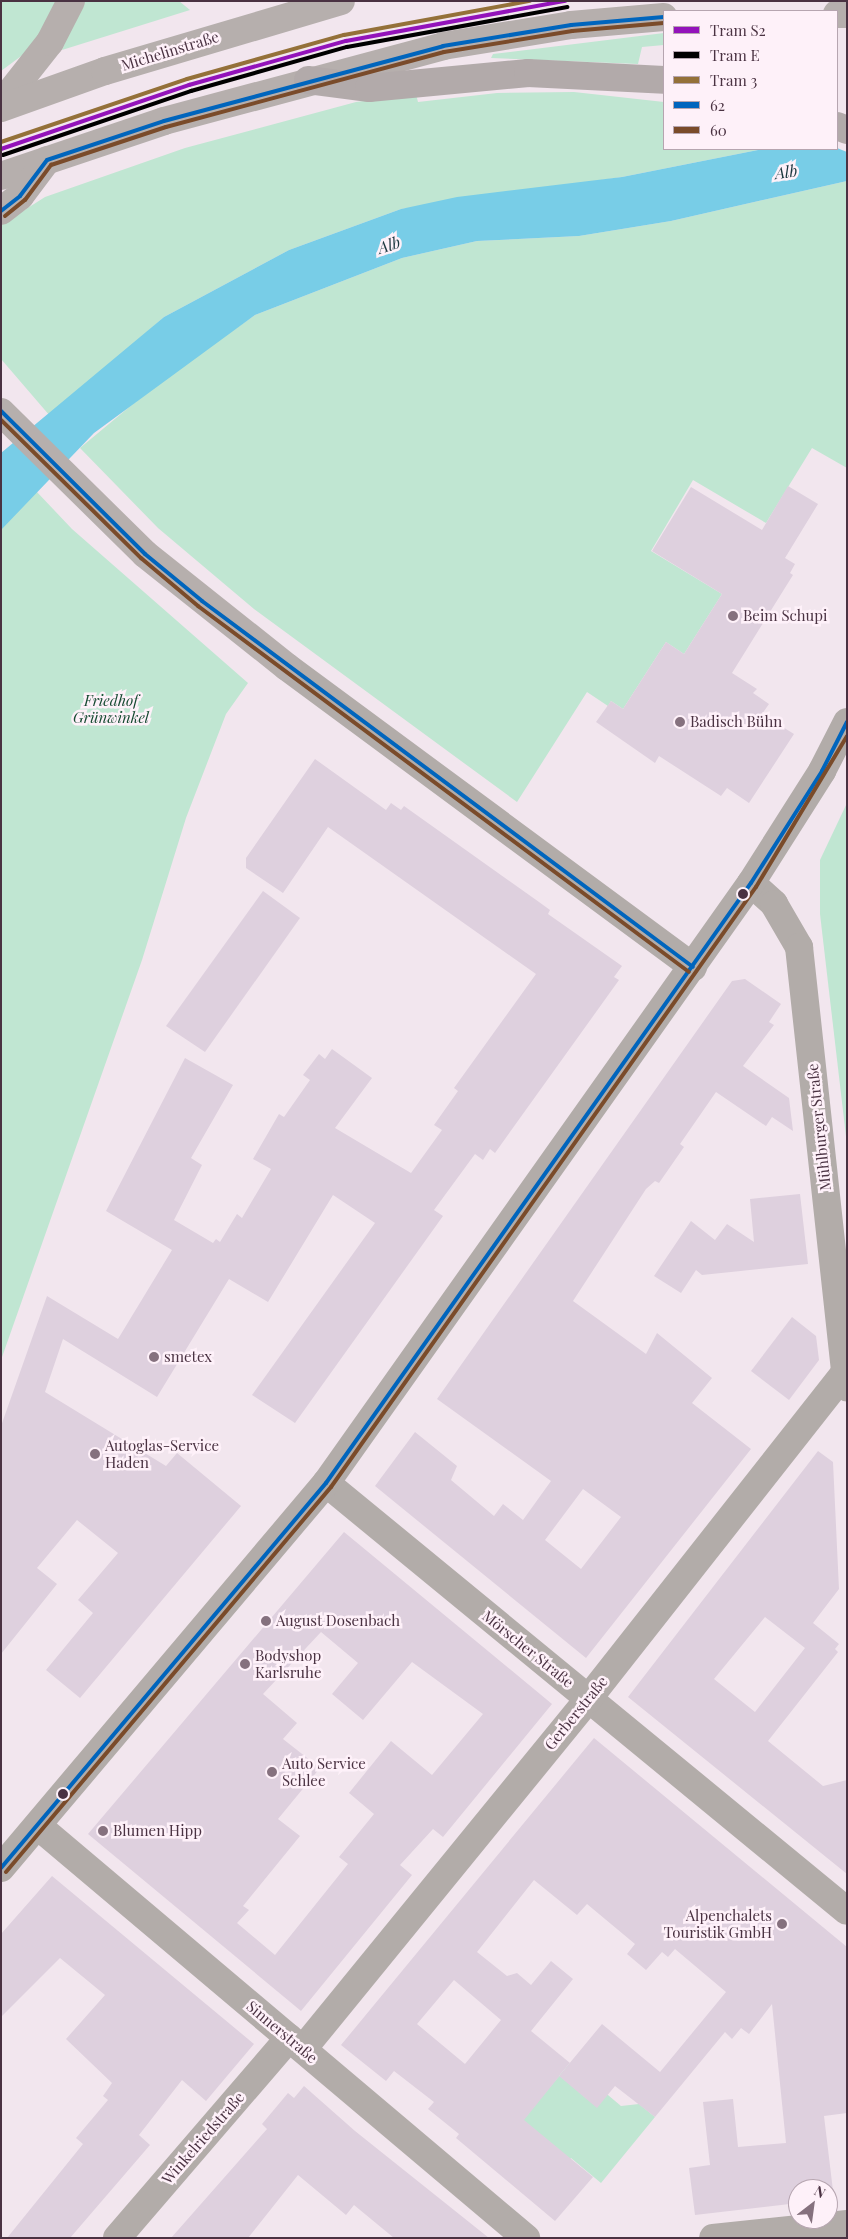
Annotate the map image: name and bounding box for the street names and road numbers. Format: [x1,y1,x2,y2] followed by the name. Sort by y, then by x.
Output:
[119,28,221,74] street label: Michelinstraße
[803,1062,835,1192] street label: Mühlburger Straße
[479,1607,577,1691] street label: Mörscher Straße
[541,1672,611,1754] street label: Gerberstraße
[243,1997,321,2067] street label: Sinnerstraße
[158,2088,248,2188] street label: Winkelriedstraße

